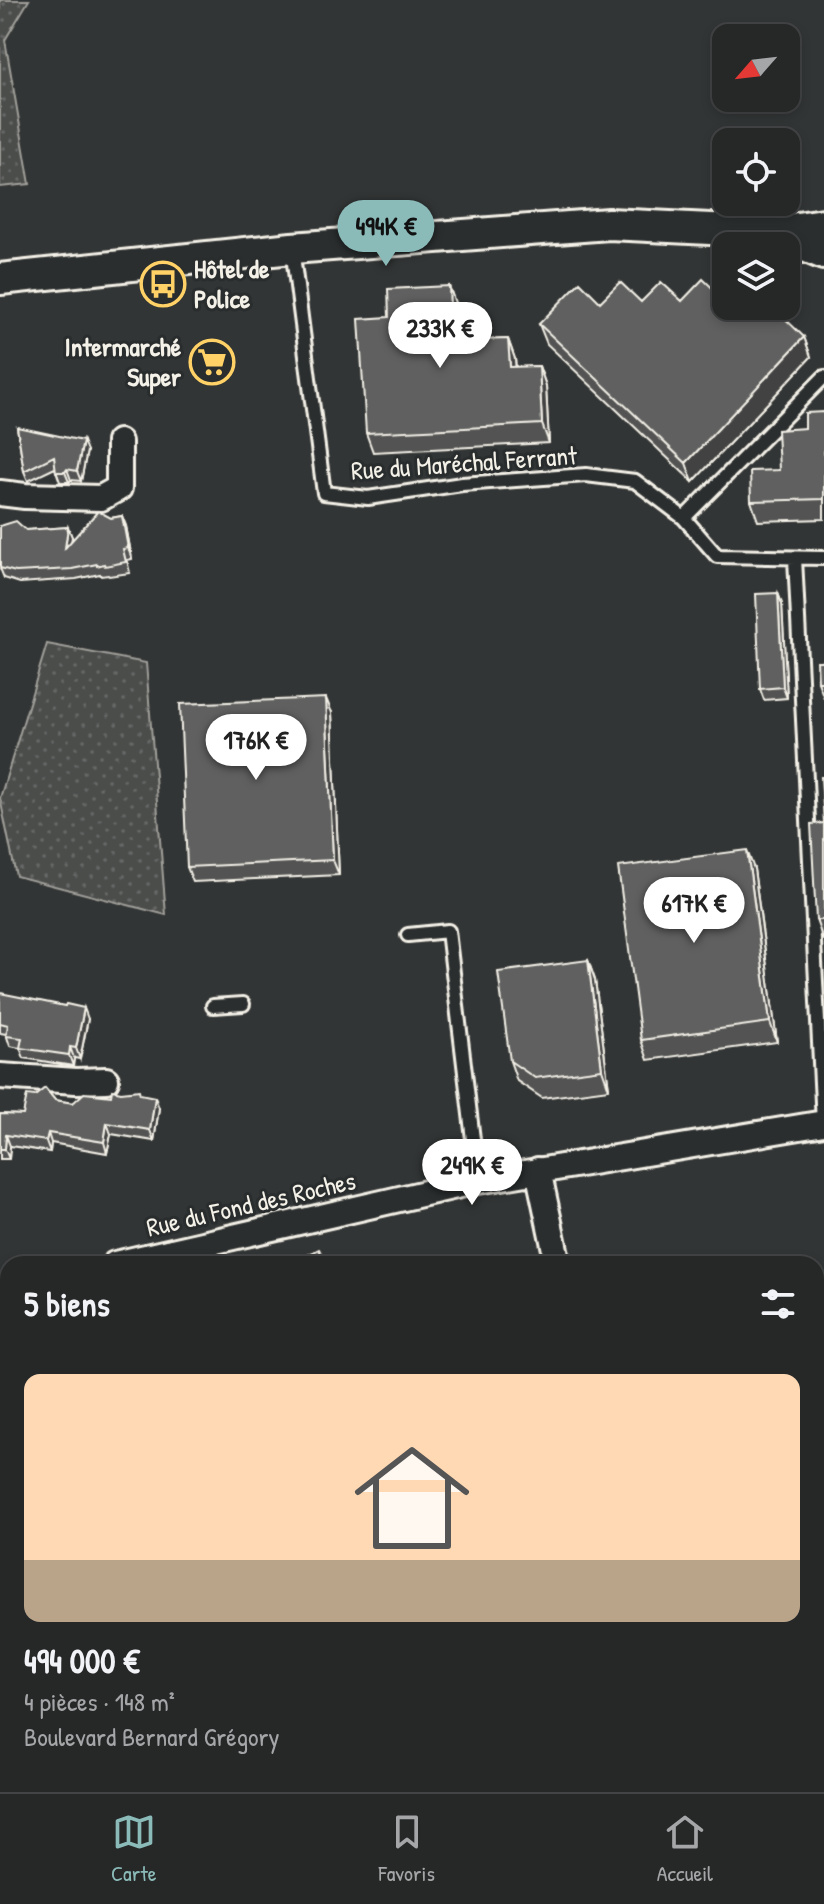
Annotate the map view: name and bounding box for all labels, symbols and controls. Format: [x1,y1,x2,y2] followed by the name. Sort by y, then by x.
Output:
[712,24,800,112] north arrow
[712,24,800,320] map controls
[712,128,800,216] button: locate
[321,200,451,268] pin: 494K €
[355,208,417,243] text: 494K €
[712,232,800,320] button: layers
[194,251,270,316] place label: Hôtel de Police
[139,260,187,308] bus stop icon: Hôtel de Police
[375,302,505,370] pin: 233K €
[406,310,474,345] text: 233K €
[65,329,182,395] place label: Intermarché Super
[188,338,236,386] supermarket icon: Intermarché Super
[350,437,579,488] street label: Rue du Maréchal Ferrant
[191,714,321,782] pin: 176K €
[224,722,288,757] text: 176K €
[629,877,759,945] pin: 617K €
[662,885,726,920] text: 617K €
[407,1139,537,1207] pin: 249K €
[440,1147,504,1182] text: 249K €
[143,1162,359,1245] street label: Rue du Fond des Roches
[24,1281,110,1327] text: 5 biens
[756,1282,800,1326] icon: filters
[340,1426,484,1570] icon: home
[24,1638,140,1684] text: 494 000 €
[24,1684,175,1719] text: 4 pièces · 148 m²
[24,1719,280,1754] text: Boulevard Bernard Grégory
[111,1810,156,1888] tab: Carte
[378,1810,435,1888] tab: Favoris
[657,1810,713,1888] tab: Accueil

